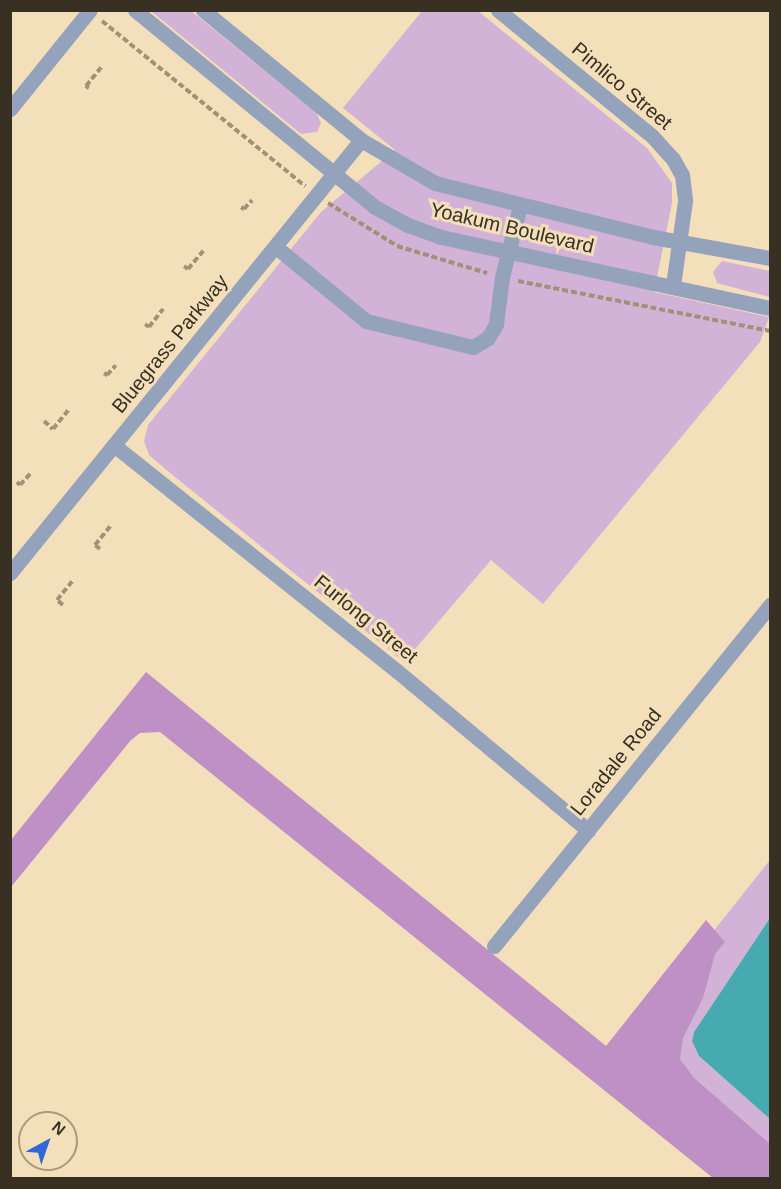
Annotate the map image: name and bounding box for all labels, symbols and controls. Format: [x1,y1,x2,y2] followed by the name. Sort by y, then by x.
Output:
[567,37,677,135] street label: Pimlico Street
[428,198,596,258] street label: Yoakum Boulevard
[107,270,233,418] street label: Bluegrass Parkway
[309,570,423,668] street label: Furlong Street
[565,703,667,821] street label: Loradale Road
[18,1111,78,1171] north arrow
[49,1118,68,1139] text: N

